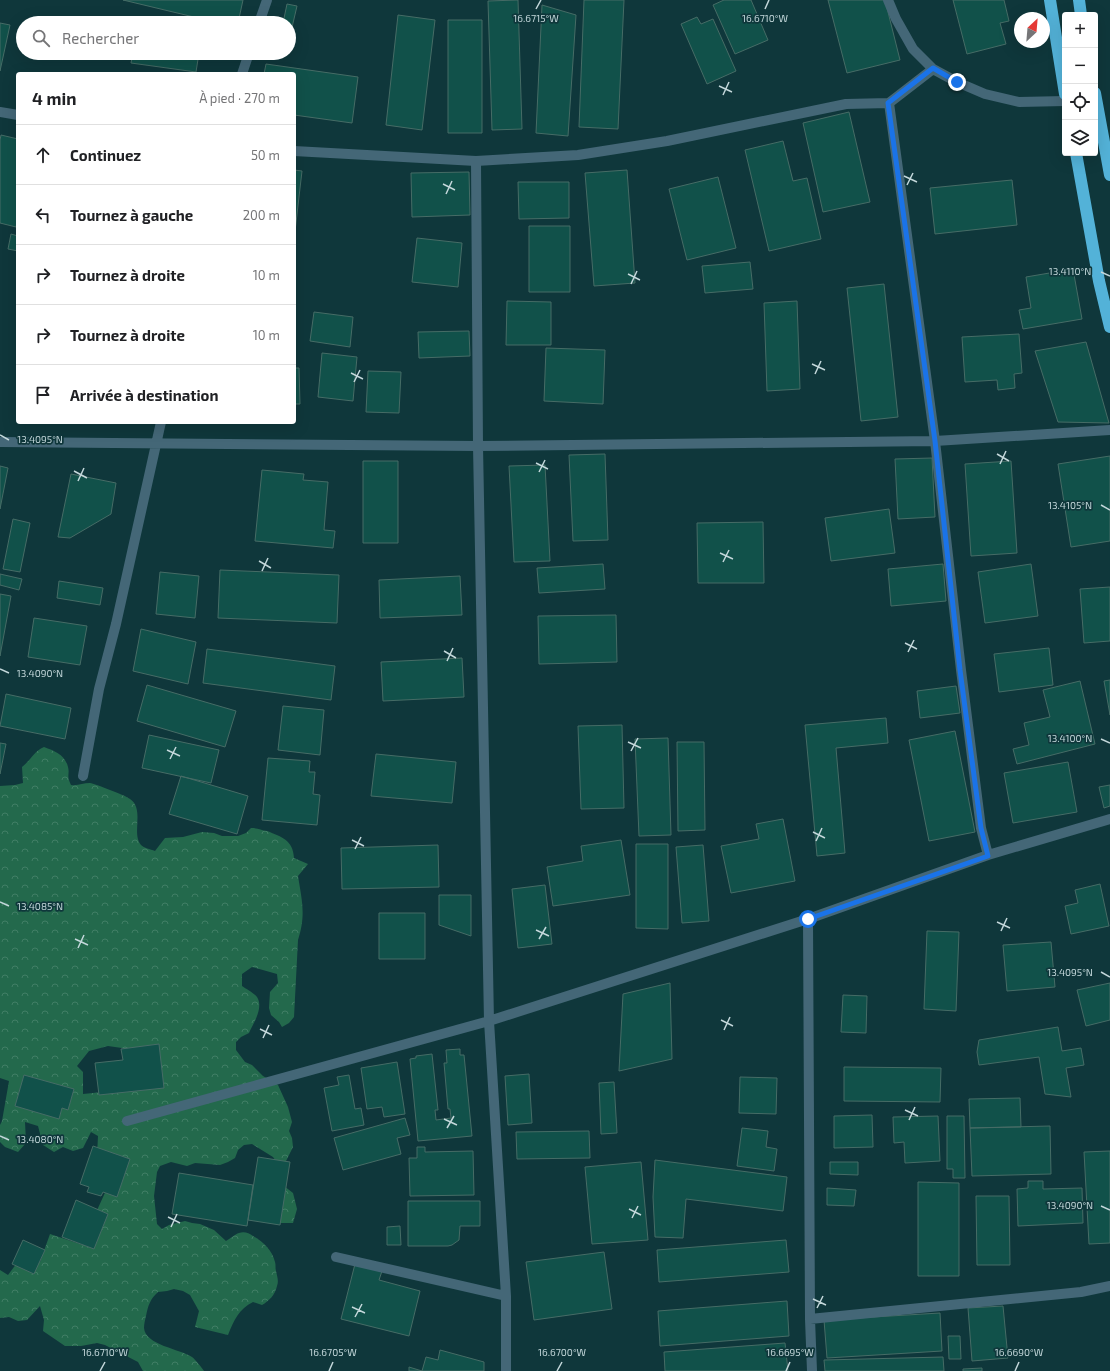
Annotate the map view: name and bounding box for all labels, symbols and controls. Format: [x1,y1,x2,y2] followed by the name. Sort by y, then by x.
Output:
[513,12,559,24] text: 16.6715°W
[742,12,788,24] text: 16.6710°W
[1014,12,1050,48] north arrow
[1062,12,1098,156] map controls
[1062,12,1098,48] button: +
[16,16,296,60] search box
[30,27,52,49] icon: search
[62,29,139,47] text: Rechercher
[1062,48,1098,84] button: −
[948,73,966,91] route end
[1062,84,1098,120] button: locate
[32,88,76,108] text: 4 min
[199,90,280,106] text: À pied · 270 m
[1062,120,1098,156] button: layers
[32,144,54,166] icon: ahead
[70,146,141,164] text: Continuez
[251,147,280,163] text: 50 m
[32,204,54,226] icon: left
[70,206,193,224] text: Tournez à gauche
[243,207,280,223] text: 200 m
[32,264,54,286] icon: right
[1049,265,1091,277] text: 13.4110°N
[70,266,185,284] text: Tournez à droite
[253,267,280,283] text: 10 m
[32,324,54,346] icon: right
[70,326,185,344] text: Tournez à droite
[253,327,280,343] text: 10 m
[32,384,54,406] icon: arrive
[70,386,218,404] text: Arrivée à destination
[17,433,63,445] text: 13.4095°N
[1048,499,1092,511] text: 13.4105°N
[17,667,63,679] text: 13.4090°N
[1048,732,1092,744] text: 13.4100°N
[17,900,63,912] text: 13.4085°N
[799,910,817,928] route start
[1047,966,1093,978] text: 13.4095°N
[17,1133,63,1145] text: 13.4080°N
[1047,1199,1093,1211] text: 13.4090°N
[82,1346,128,1358] text: 16.6710°W
[309,1346,357,1358] text: 16.6705°W
[538,1346,587,1358] text: 16.6700°W
[766,1346,814,1358] text: 16.6695°W
[995,1346,1044,1358] text: 16.6690°W

